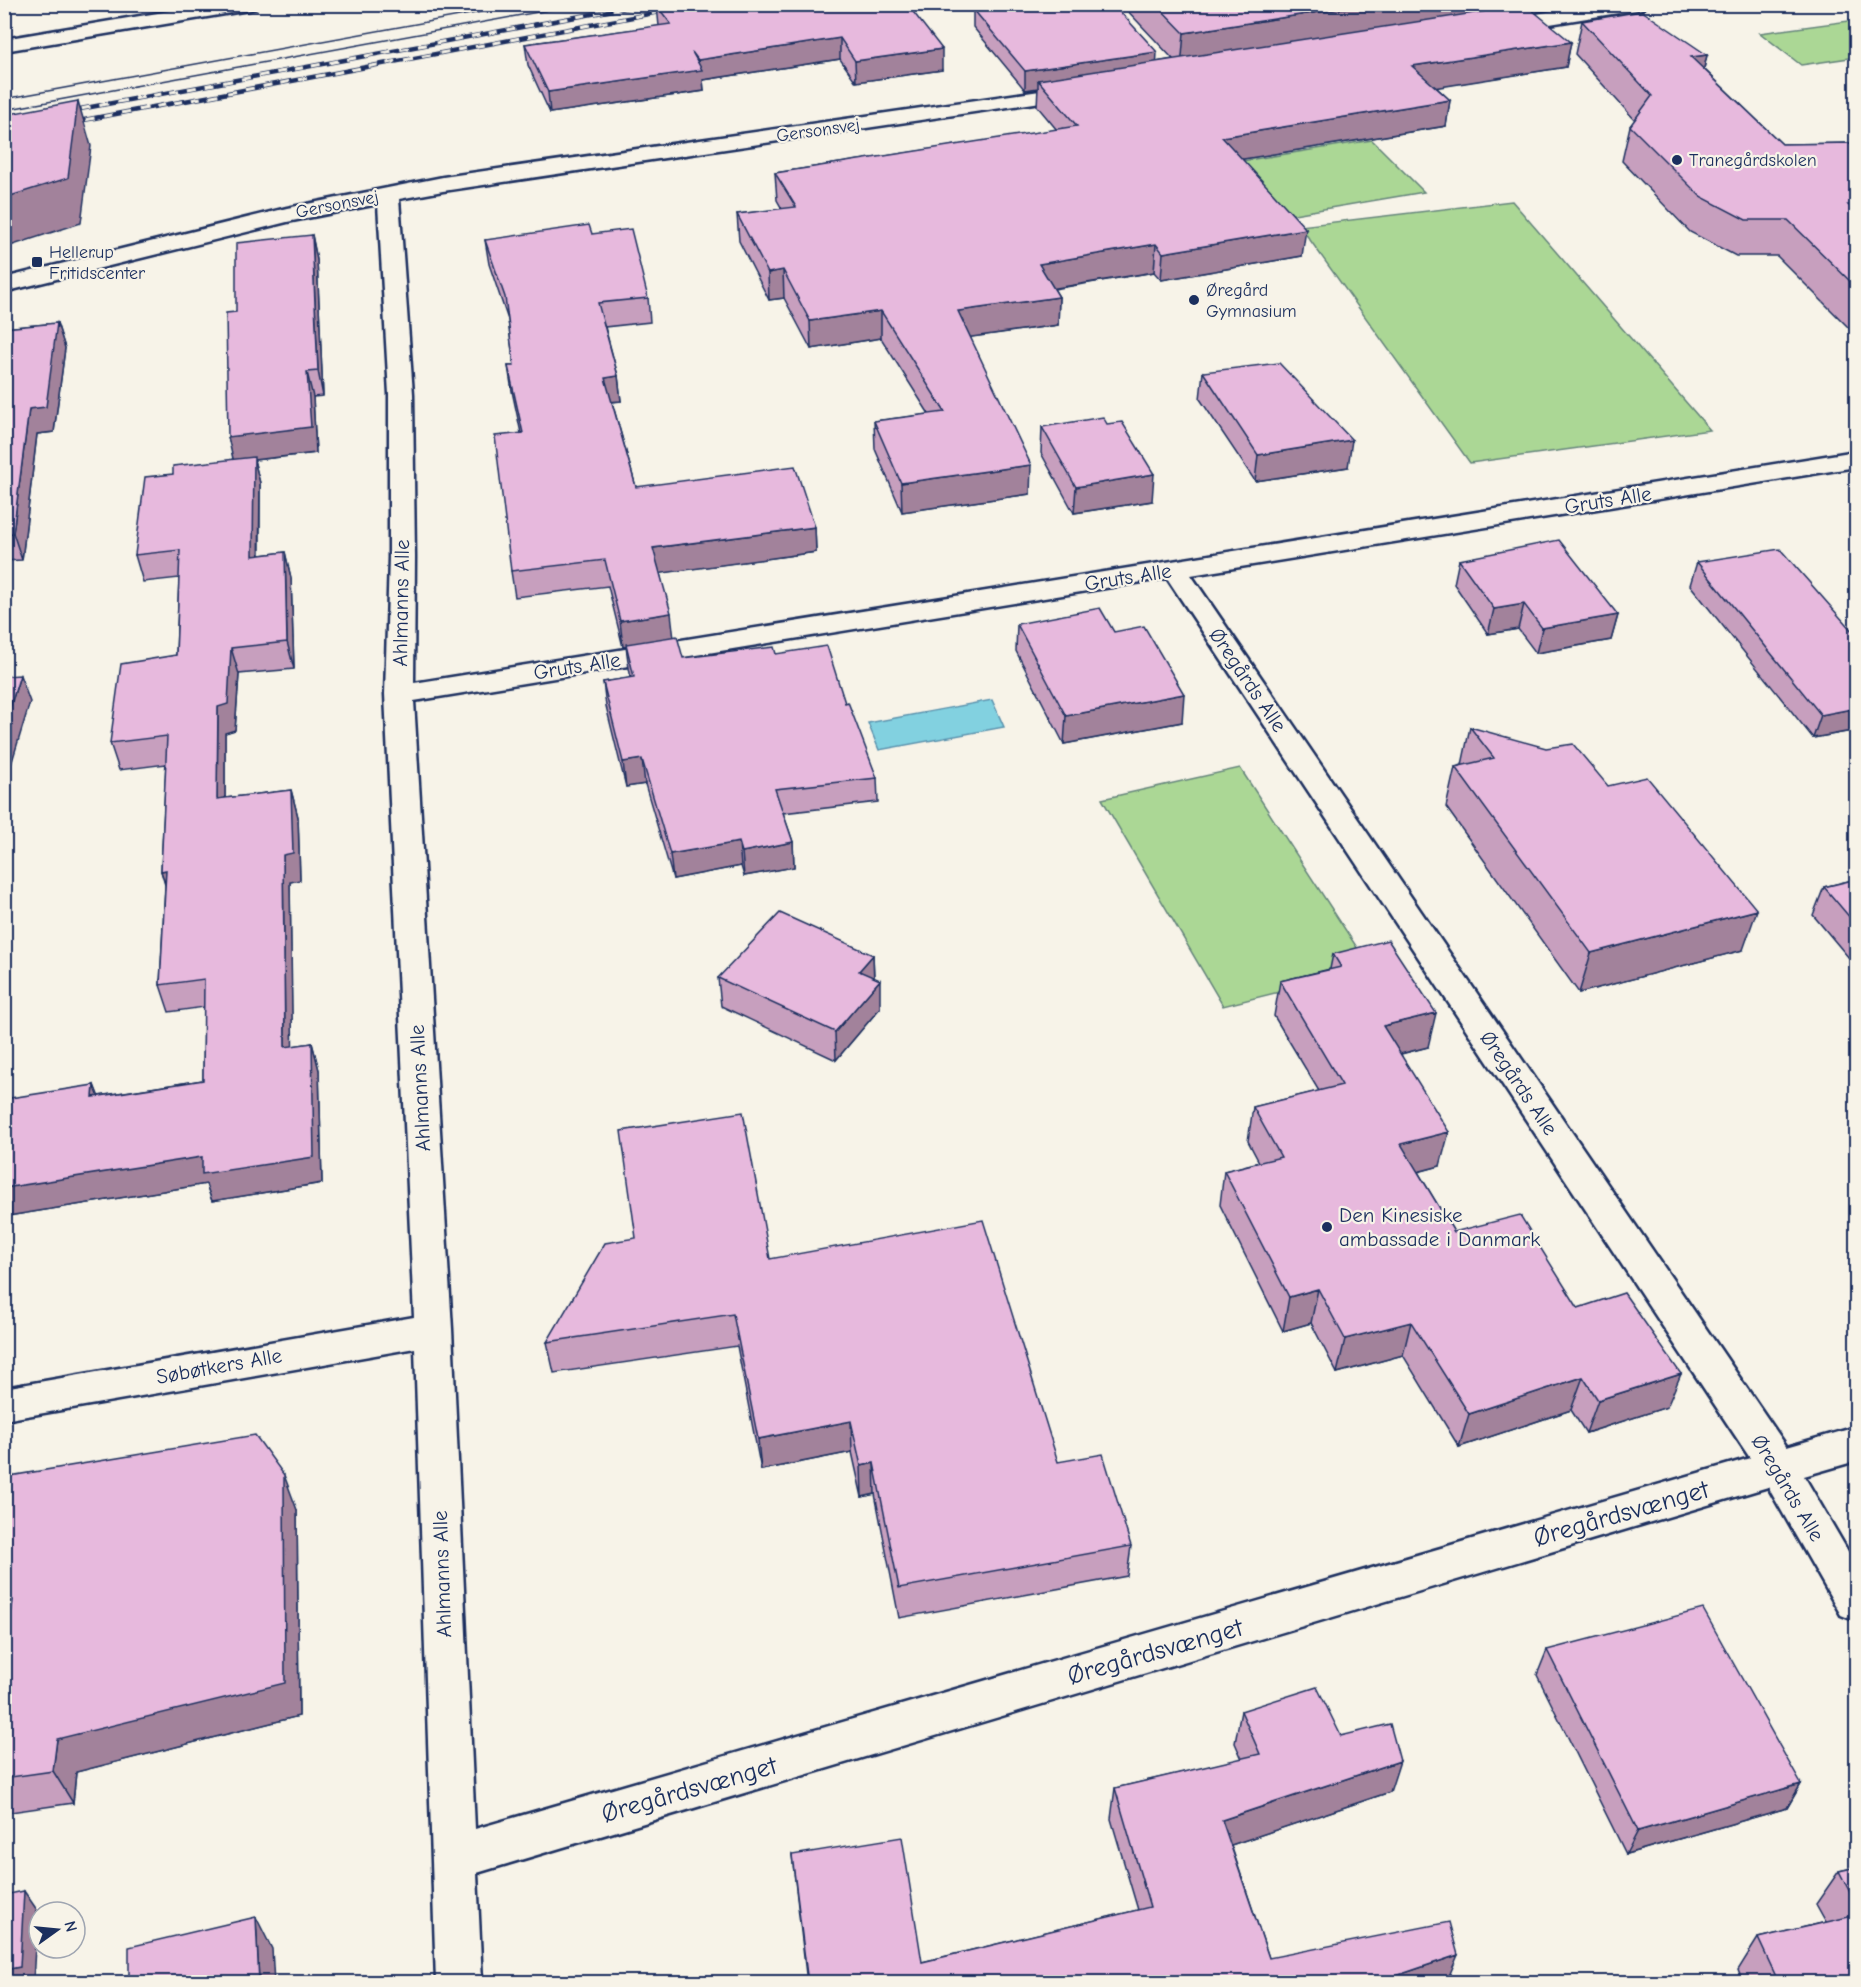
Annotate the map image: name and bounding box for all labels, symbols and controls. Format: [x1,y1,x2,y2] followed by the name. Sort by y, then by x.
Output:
[775,114,861,147] street label: Gersonsvej
[1689,150,1817,171] place label: Tranegårdskolen
[1670,153,1684,167] marker: Tranegårdskolen
[294,186,380,223] street label: Gersonsvej
[49,242,146,284] place label: Hellerup Fritidscenter
[30,255,44,269] marker: Hellerup Fritidscenter
[1206,280,1297,322] place label: Øregård Gymnasium
[1187,293,1201,307] marker: Øregård Gymnasium
[1563,481,1653,519] street label: Gruts Alle
[388,539,414,667] street label: Ahlmanns Alle
[1083,558,1173,596] street label: Gruts Alle
[1204,623,1292,737] street label: Øregårds Alle
[532,647,622,685] street label: Gruts Alle
[405,1024,435,1152] street label: Ahlmanns Alle
[1475,1026,1563,1140] street label: Øregårds Alle
[1339,1203,1540,1251] place label: Den Kinesiske ambassade i Danmark
[1320,1220,1334,1234] marker: Den Kinesiske ambassade i Danmark
[154,1343,284,1389] street label: Søbøtkers Alle
[1747,1430,1829,1546] street label: Øregårds Alle
[1530,1474,1714,1553] street label: Øregårdsvænget
[428,1510,456,1638] street label: Ahlmanns Alle
[1064,1612,1248,1691] street label: Øregårdsvænget
[598,1750,782,1829] street label: Øregårdsvænget
[27,1900,87,1960] north arrow
[60,1919,81,1934] text: N

